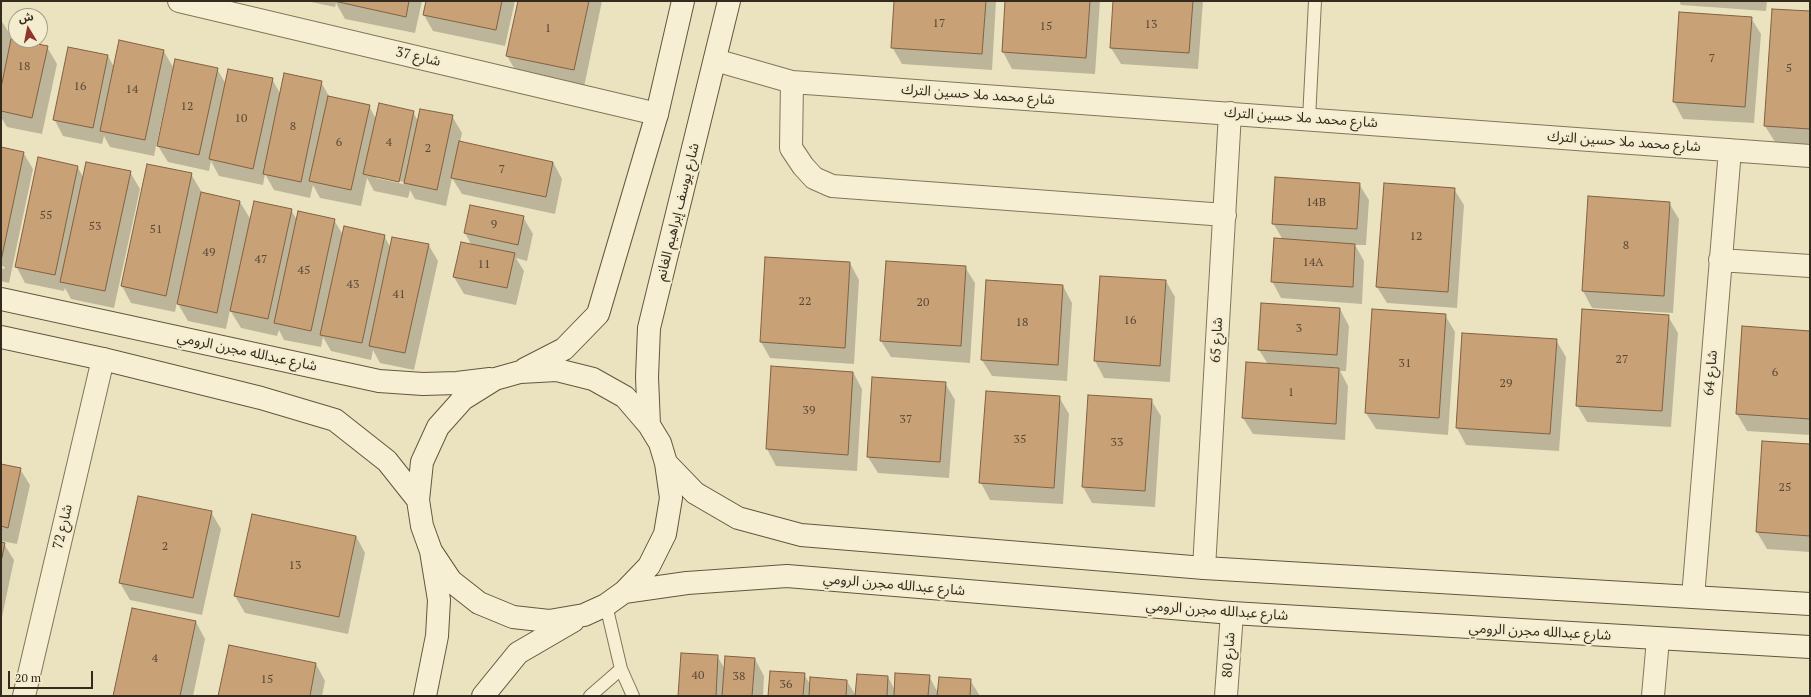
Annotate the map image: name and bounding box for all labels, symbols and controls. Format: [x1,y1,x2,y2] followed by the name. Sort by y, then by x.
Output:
[8,8,48,48] north arrow
[17,9,35,25] text: ش
[933,17,945,31] house number: 17
[1145,18,1157,32] house number: 13
[1040,20,1052,34] house number: 15
[545,22,551,36] house number: 1
[394,44,442,70] street label: شارع 37
[1709,52,1715,66] house number: 7
[18,60,30,74] house number: 18
[1786,62,1792,76] house number: 5
[74,80,86,94] house number: 16
[901,81,1055,109] street label: شارع محمد ملا حسين الترك
[126,83,138,97] house number: 14
[181,100,193,114] house number: 12
[1224,104,1378,132] street label: شارع محمد ملا حسين الترك
[235,112,247,126] house number: 10
[290,120,296,134] house number: 8
[1547,128,1701,156] street label: شارع محمد ملا حسين الترك
[336,136,342,150] house number: 6
[386,136,392,150] house number: 4
[653,141,703,283] street label: شارع يوسف إبراهيم الغانم
[425,142,431,156] house number: 2
[499,163,505,177] house number: 7
[1306,196,1326,210] house number: 14B
[40,209,52,223] house number: 55
[491,218,497,232] house number: 9
[89,220,101,234] house number: 53
[150,223,162,237] house number: 51
[1410,230,1422,244] house number: 12
[1623,239,1629,253] house number: 8
[203,246,215,260] house number: 49
[255,253,267,267] house number: 47
[1303,256,1323,270] house number: 14A
[478,258,490,272] house number: 11
[298,264,310,278] house number: 45
[347,278,359,292] house number: 43
[393,288,405,302] house number: 41
[799,295,811,309] house number: 22
[917,296,929,310] house number: 20
[1124,314,1136,328] house number: 16
[1016,316,1028,330] house number: 18
[1207,317,1227,363] street label: شارع 65
[1296,322,1302,336] house number: 3
[176,329,318,375] street label: شارع عبدالله مجرن الرومي
[1701,350,1721,396] street label: شارع 64
[1616,353,1628,367] house number: 27
[1399,357,1411,371] house number: 31
[1772,366,1778,380] house number: 6
[1500,377,1512,391] house number: 29
[1288,386,1294,400] house number: 1
[803,404,815,418] house number: 39
[900,413,912,427] house number: 37
[1014,433,1026,447] house number: 35
[1111,436,1123,450] house number: 33
[1779,481,1791,495] house number: 25
[50,503,76,551] street label: شارع 72
[162,540,168,554] house number: 2
[289,559,301,573] house number: 13
[822,570,966,600] street label: شارع عبدالله مجرن الرومي
[1145,598,1289,624] street label: شارع عبدالله مجرن الرومي
[1468,620,1612,644] street label: شارع عبدالله مجرن الرومي
[1219,632,1239,678] street label: شارع 80
[152,652,158,666] house number: 4
[10,663,95,689] scale bar
[692,669,704,683] house number: 40
[15,670,41,685] text: 20 m
[733,670,745,684] house number: 38
[261,673,273,687] house number: 15
[780,678,792,692] house number: 36

